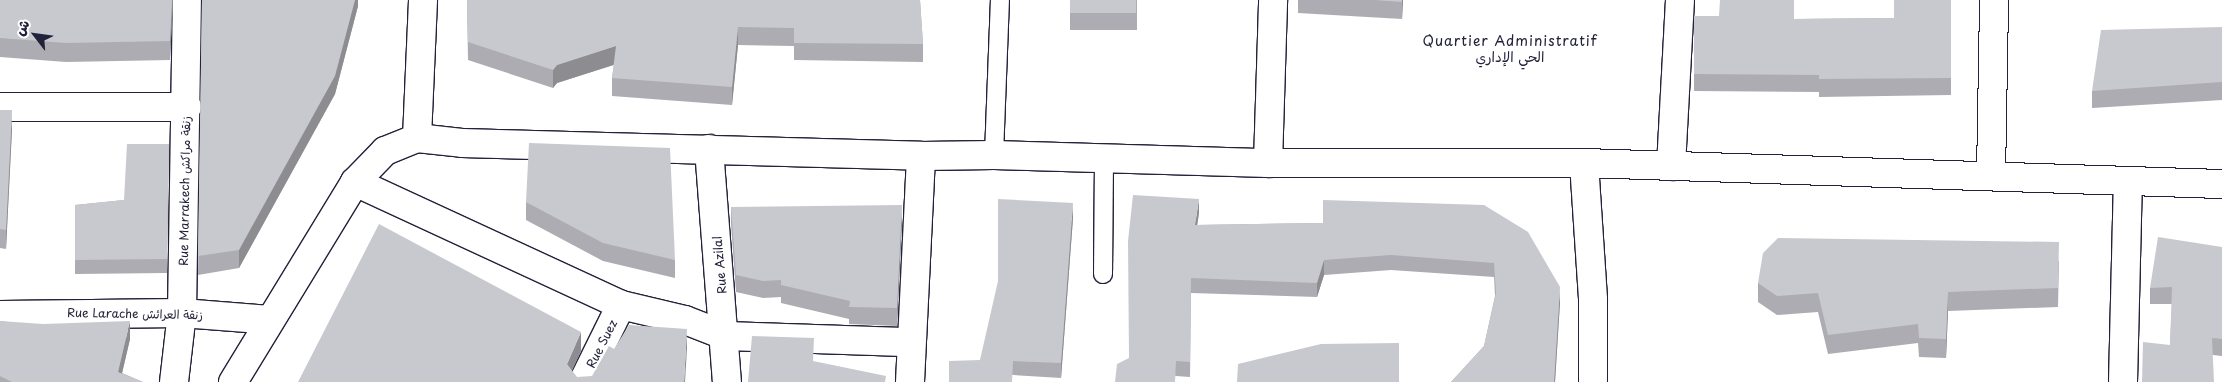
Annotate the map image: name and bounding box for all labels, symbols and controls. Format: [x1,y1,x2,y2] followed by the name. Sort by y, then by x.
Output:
[10,10,60,60] north arrow
[9,15,35,39] text: ش
[1420,33,1600,65] district label: Quartier Administratif الحي الإداري
[176,116,194,266] street label: Rue Marrakech زنقة مراكش
[710,235,730,295] street label: Rue Azilal
[67,306,203,322] street label: Rue Larache زنقة العرائش
[584,317,620,371] street label: Rue Suez

